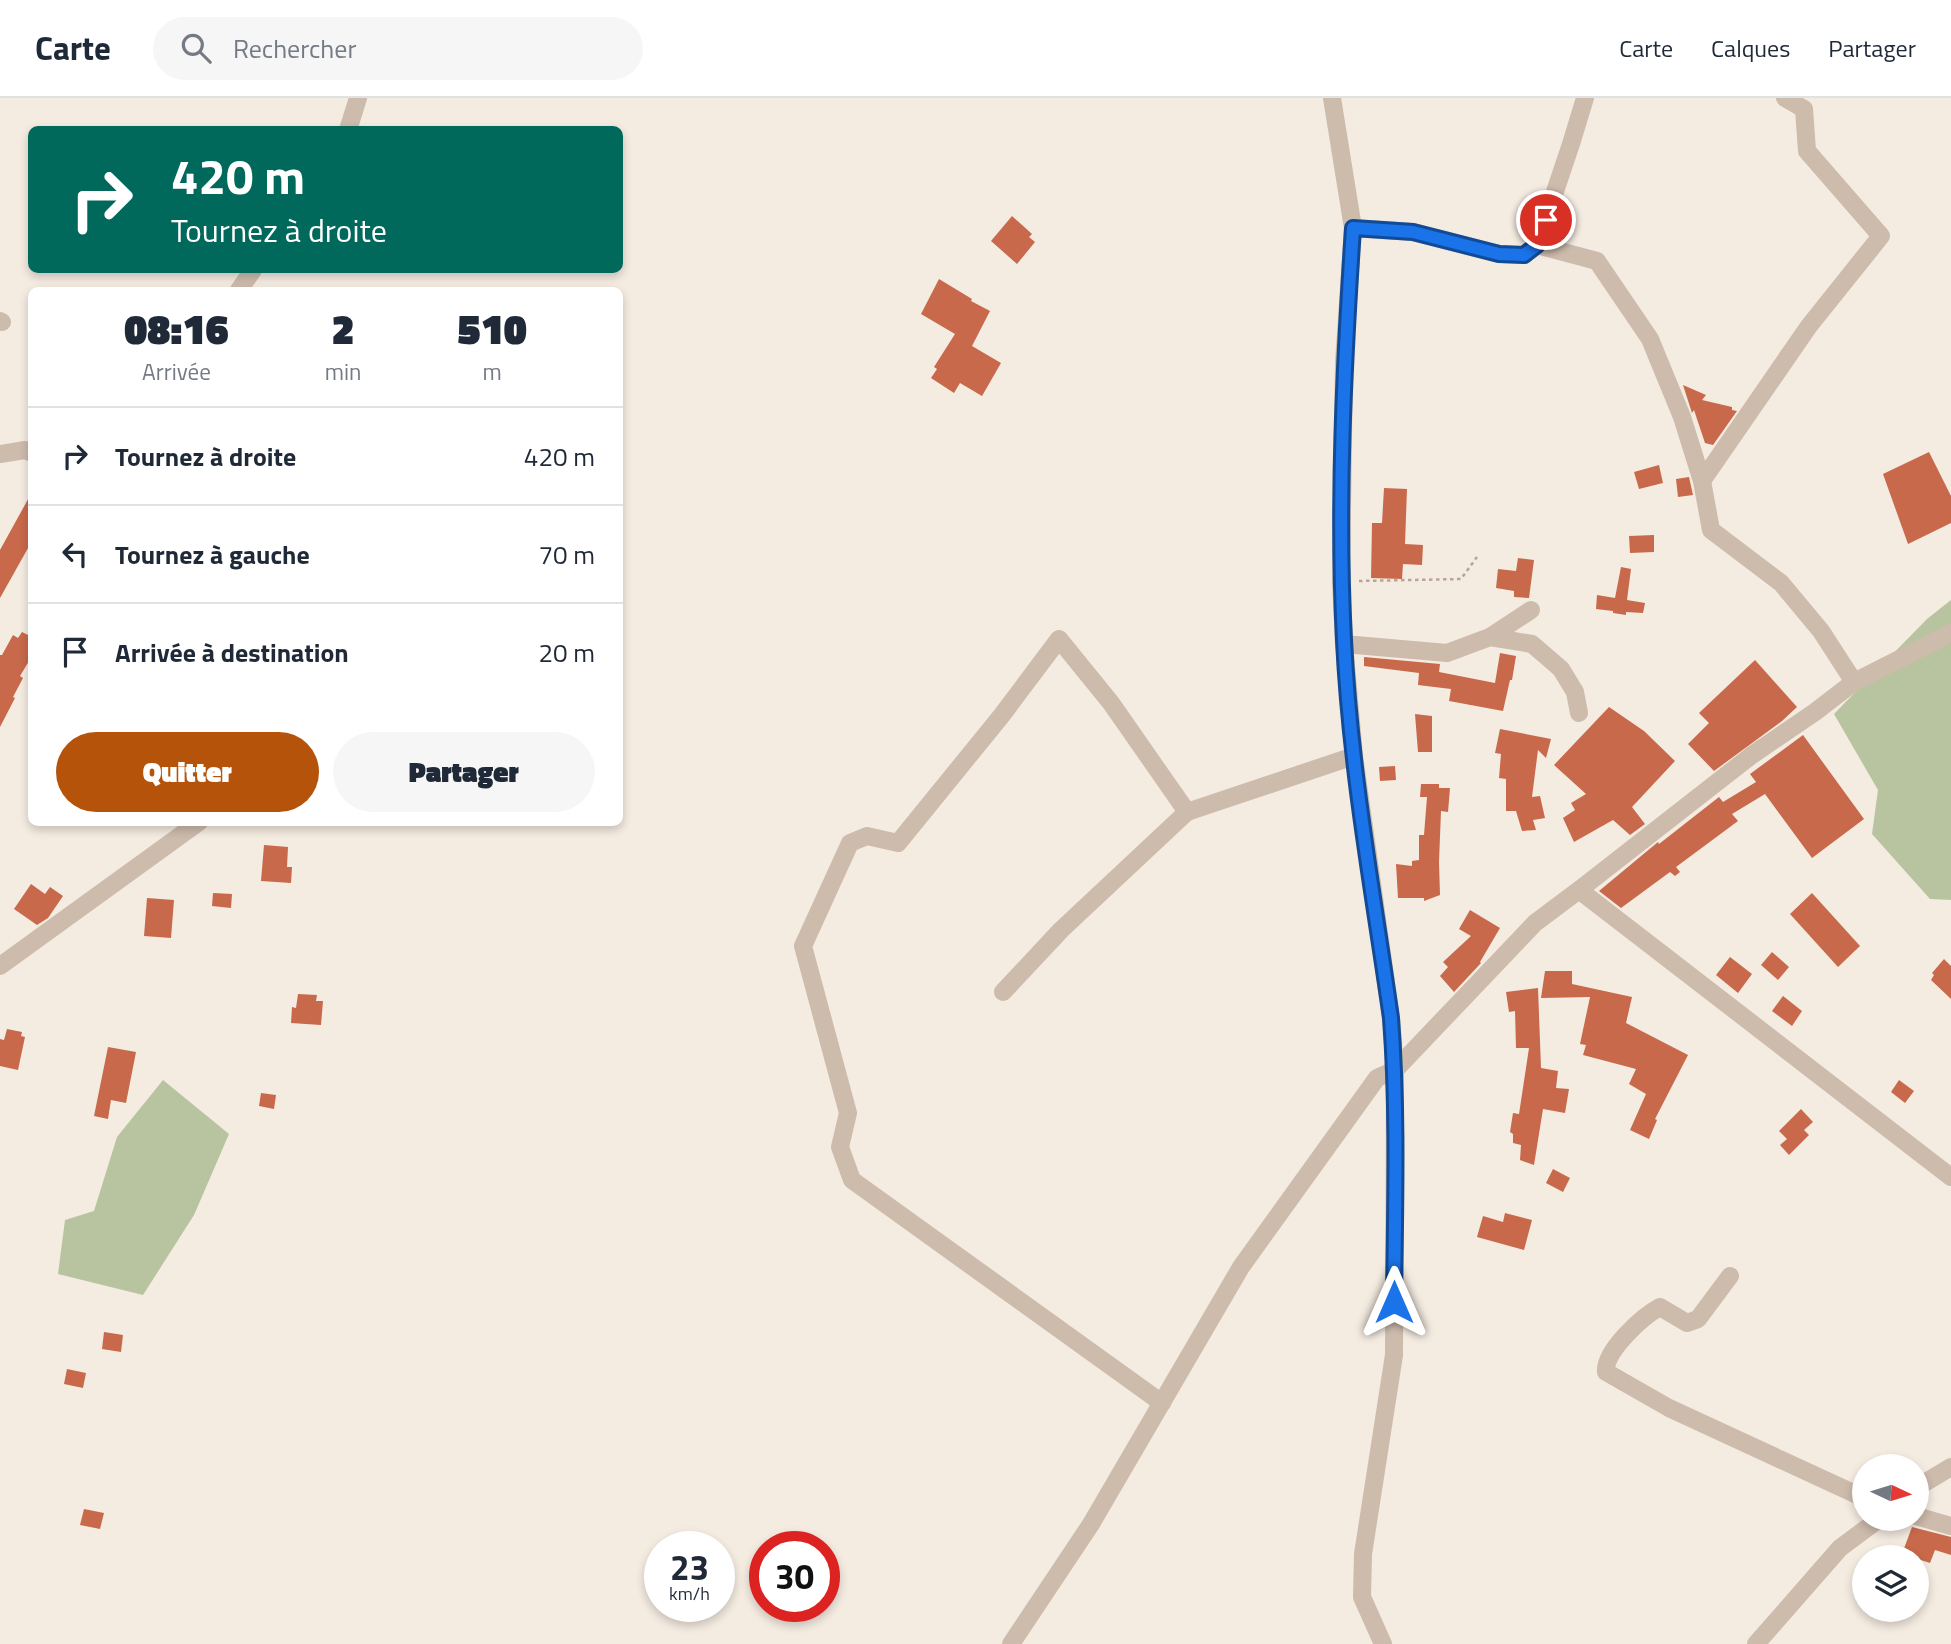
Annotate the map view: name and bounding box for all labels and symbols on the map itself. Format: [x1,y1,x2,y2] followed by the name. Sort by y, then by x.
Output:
[1516,190,1576,250] pin
[1357,1265,1431,1339] position arrow
[1852,1454,1928,1531] north arrow
[749,1531,840,1622] speed limit sign: 30

